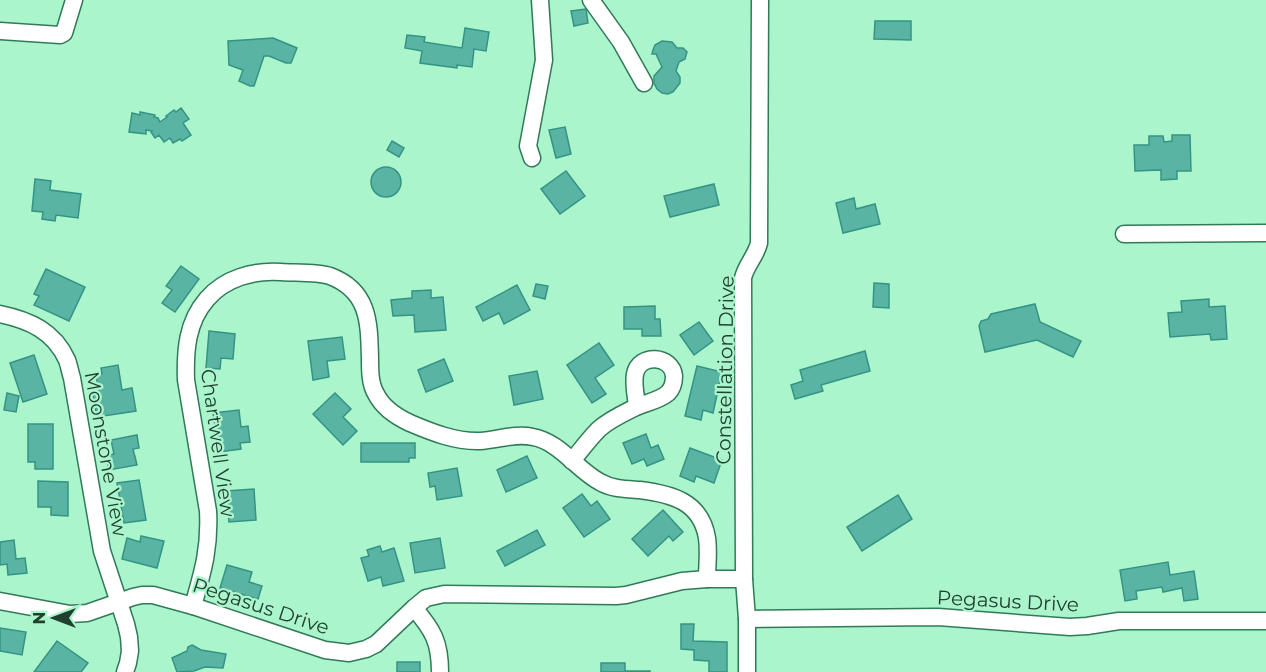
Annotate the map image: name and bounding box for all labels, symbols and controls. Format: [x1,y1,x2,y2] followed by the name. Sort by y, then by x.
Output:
[711,275,739,465] street label: Constellation Drive
[196,367,240,519] street label: Chartwell View
[80,370,132,539] street label: Moonstone View
[190,573,332,639] street label: Pegasus Drive
[936,585,1080,617] street label: Pegasus Drive
[24,588,84,648] north arrow
[30,612,49,624] text: N

